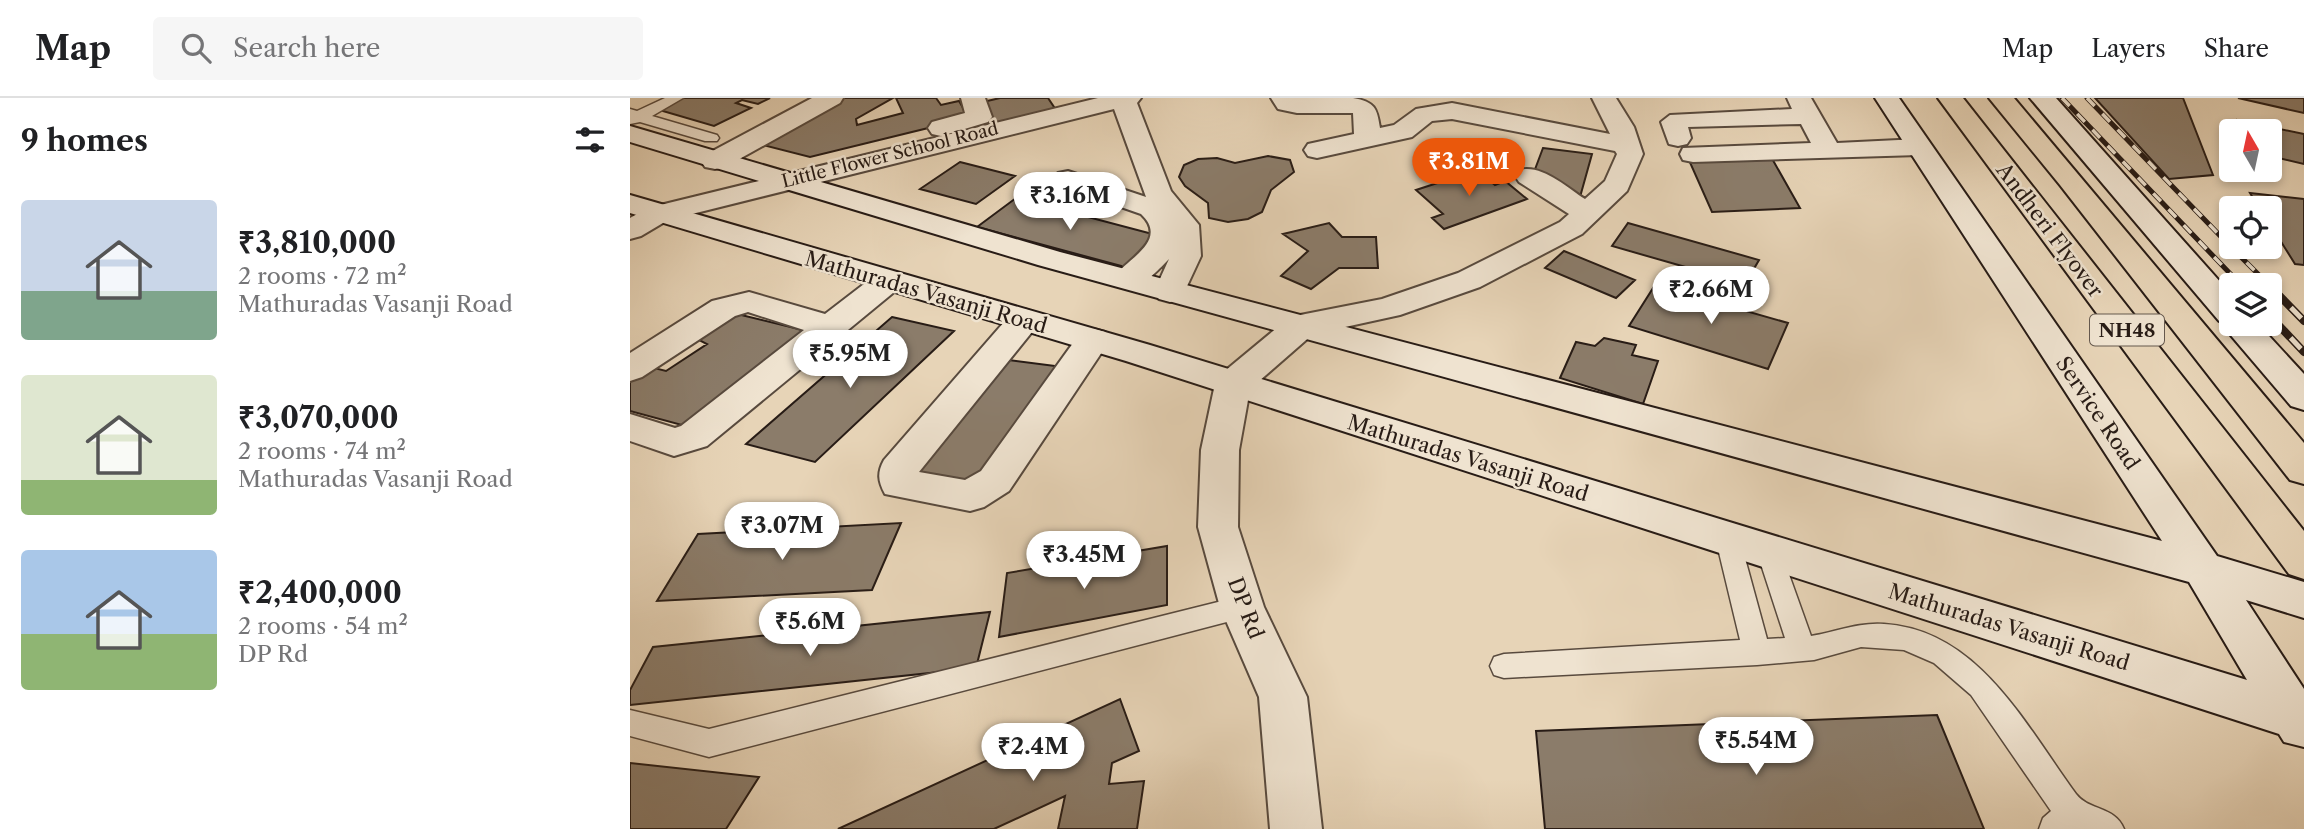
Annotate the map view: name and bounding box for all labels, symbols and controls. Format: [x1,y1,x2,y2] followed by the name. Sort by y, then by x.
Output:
[153,17,643,80] search box
[35,28,111,69] text: Map
[177,29,215,67] icon: search
[233,32,380,64] text: Search here
[2002,34,2053,63] text: Map
[2091,34,2166,63] text: Layers
[2204,34,2269,63] text: Share
[779,117,1001,193] street label: Little Flower School Road
[2219,119,2282,182] north arrow
[2219,119,2282,336] map controls
[571,121,609,159] icon: filters
[21,122,148,159] text: 9 homes
[1412,139,1526,198] pin: ₹3.81M
[1428,147,1510,175] text: ₹3.81M
[1991,157,2109,302] street label: Andheri Flyover
[1013,172,1127,232] pin: ₹3.16M
[1029,181,1111,209] text: ₹3.16M
[2219,196,2282,259] button: locate
[238,224,396,261] text: ₹3,810,000
[77,228,161,312] icon: home
[802,245,1050,339] street label: Mathuradas Vasanji Road
[238,262,407,290] text: 2 rooms · 72 m²
[1654,266,1768,326] pin: ₹2.66M
[2219,273,2282,336] button: layers
[1668,275,1754,303] text: ₹2.66M
[238,290,513,318] text: Mathuradas Vasanji Road
[2090,314,2164,346] road number: NH48
[793,330,907,390] pin: ₹5.95M
[809,339,891,367] text: ₹5.95M
[2051,352,2145,475] street label: Service Road
[238,399,399,436] text: ₹3,070,000
[77,403,161,487] icon: home
[1344,409,1592,507] street label: Mathuradas Vasanji Road
[238,437,406,465] text: 2 rooms · 74 m²
[238,465,513,493] text: Mathuradas Vasanji Road
[725,503,839,562] pin: ₹3.07M
[740,511,824,539] text: ₹3.07M
[1027,532,1141,591] pin: ₹3.45M
[1042,540,1126,568] text: ₹3.45M
[238,574,402,611] text: ₹2,400,000
[1223,574,1269,642] street label: DP Rd
[77,578,161,662] icon: home
[1885,578,2133,676] street label: Mathuradas Vasanji Road
[761,598,859,658] pin: ₹5.6M
[775,607,845,635] text: ₹5.6M
[238,612,408,640] text: 2 rooms · 54 m²
[238,640,308,668] text: DP Rd
[1699,718,1813,777] pin: ₹5.54M
[984,724,1082,783] pin: ₹2.4M
[1715,726,1797,754] text: ₹5.54M
[997,732,1069,760] text: ₹2.4M

